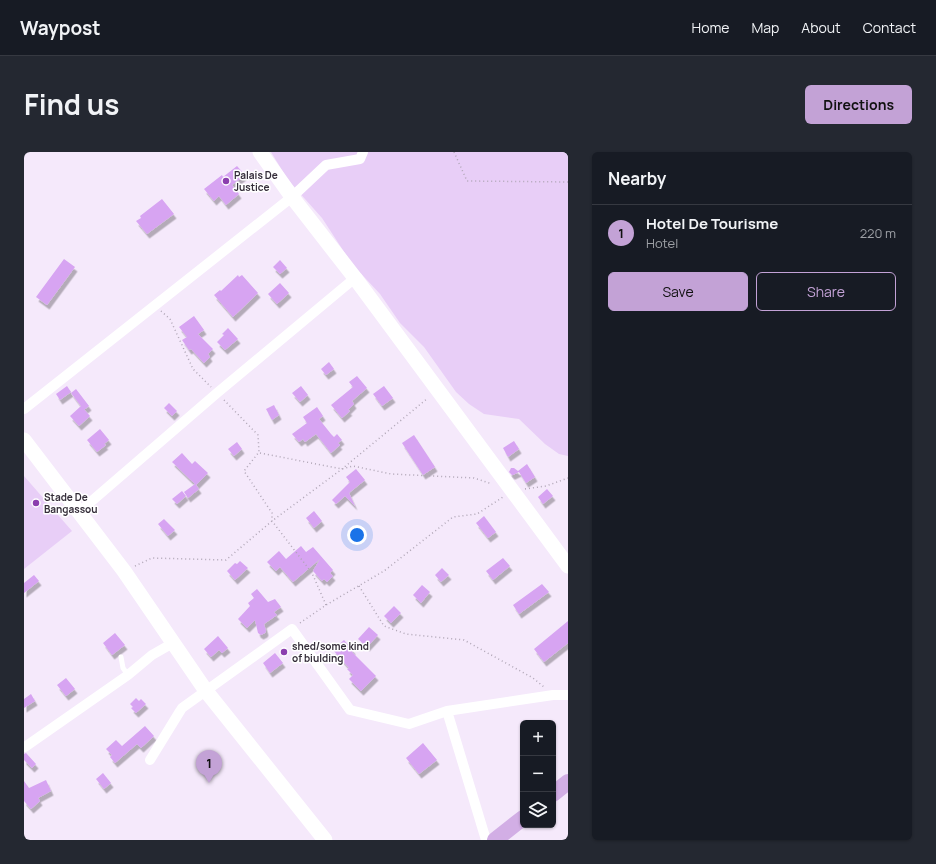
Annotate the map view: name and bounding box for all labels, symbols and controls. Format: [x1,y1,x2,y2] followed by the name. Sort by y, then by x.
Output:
[20,15,100,41] text: Waypost
[692,18,729,37] text: Home
[751,18,779,37] text: Map
[801,18,841,37] text: About
[863,18,916,37] text: Contact
[24,85,119,123] text: Find us
[805,85,912,124] button: Directions
[608,167,666,190] text: Nearby
[234,168,278,194] place label: Palais De Justice
[221,176,231,186] marker: Palais De Justice
[646,213,778,234] text: Hotel De Tourisme
[618,224,624,242] text: 1
[860,224,896,242] text: 220 m
[646,234,678,252] text: Hotel
[608,272,748,311] button: Save
[756,272,896,311] button: Share
[44,490,98,516] place label: Stade De Bangassou
[31,498,41,508] marker: Stade De Bangassou
[347,525,367,545] your location
[292,639,369,665] place label: shed/some kind of biulding
[279,647,289,657] marker: shed/some kind of biulding
[520,720,556,828] map controls
[520,720,556,756] button: +
[196,750,222,783] pin: 1
[520,756,556,792] button: −
[520,792,556,828] button: layers

